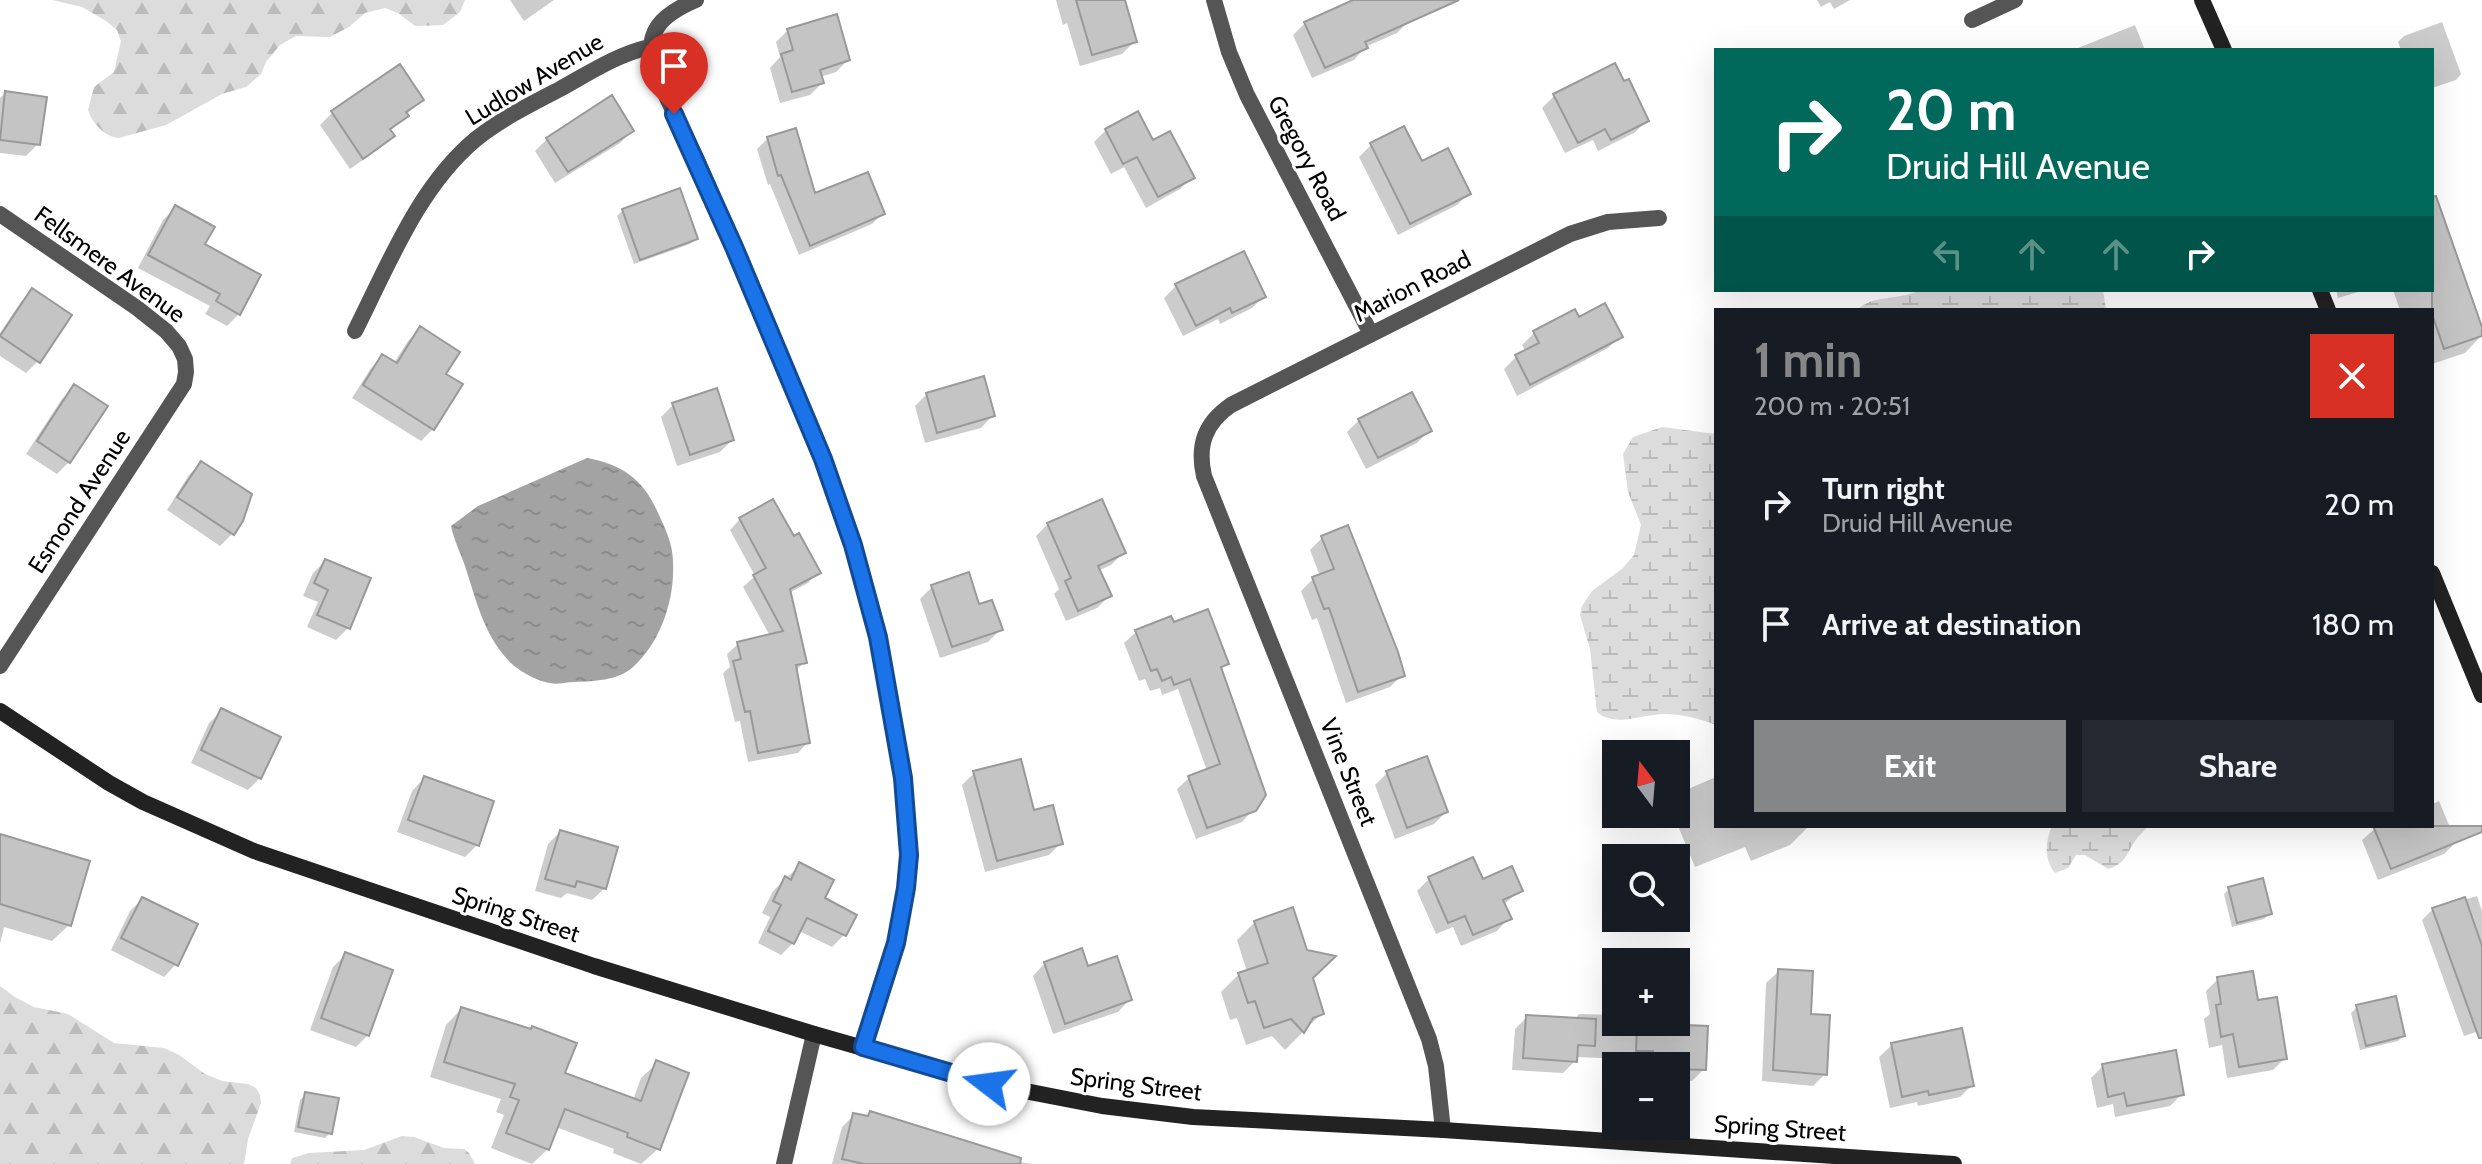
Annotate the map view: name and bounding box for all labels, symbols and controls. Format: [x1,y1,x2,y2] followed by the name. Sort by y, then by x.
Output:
[460,27,608,131] street label: Ludlow Avenue
[640,32,708,114] pin
[652,44,696,88] icon: arrive
[1886,76,2016,144] text: 20 m
[1754,80,1858,184] icon: right
[1262,90,1352,226] street label: Gregory Road
[1886,144,2150,188] text: Druid Hill Avenue
[29,200,191,328] street label: Fellsmere Avenue
[1926,232,1970,276] icon: left
[2010,232,2054,276] icon: ahead
[2094,232,2138,276] icon: ahead
[2178,232,2222,276] icon: right
[1349,244,1475,328] street label: Marion Road
[1754,331,1862,389] text: 1 min
[2310,334,2394,418] button: close
[1754,390,1910,422] text: 200 m · 20:51
[22,424,136,578] street label: Esmond Avenue
[1822,470,1945,507] text: Turn right
[1754,482,1798,526] icon: right
[2324,486,2394,523] text: 20 m
[1822,507,2013,539] text: Druid Hill Avenue
[1754,602,1798,646] icon: arrive
[1822,606,2082,643] text: Arrive at destination
[2312,606,2394,643] text: 180 m
[1314,714,1384,830] street label: Vine Street
[1754,720,2066,812] button: Exit
[2082,720,2394,812] button: Share
[1602,740,1690,828] north arrow
[1602,740,1690,1140] map controls
[1602,844,1690,932] button: search
[449,880,583,948] street label: Spring Street
[1602,948,1690,1036] button: +
[947,1042,1031,1126] position arrow
[1602,1052,1690,1140] button: −
[1069,1062,1203,1106] street label: Spring Street
[1713,1109,1847,1147] street label: Spring Street

